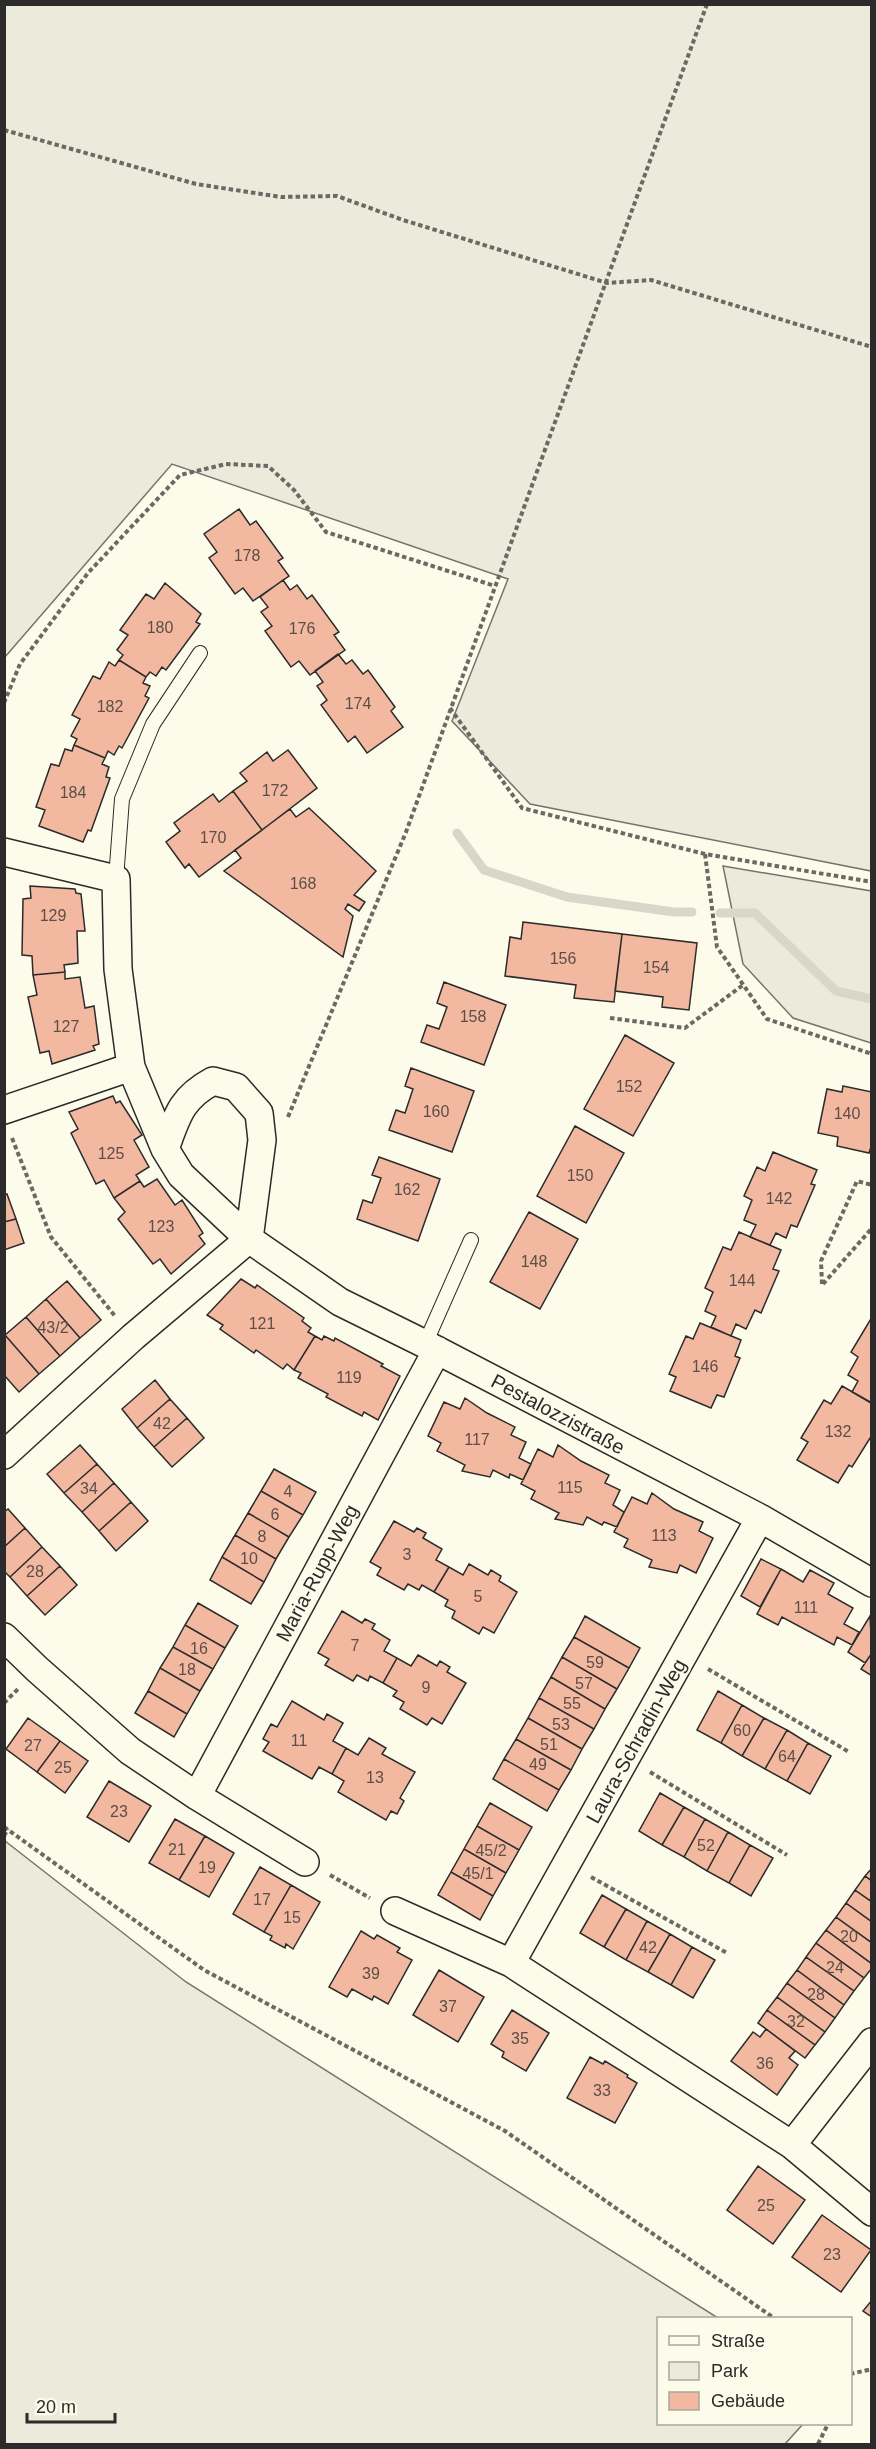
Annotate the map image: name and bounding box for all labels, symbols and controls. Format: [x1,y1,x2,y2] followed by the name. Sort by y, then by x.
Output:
[234,547,260,564] house number: 178
[147,619,173,636] house number: 180
[289,620,315,637] house number: 176
[345,695,371,712] house number: 174
[97,698,123,715] house number: 182
[262,782,288,799] house number: 172
[60,784,86,801] house number: 184
[200,829,226,846] house number: 170
[290,875,316,892] house number: 168
[40,907,66,924] house number: 129
[550,950,576,967] house number: 156
[643,959,669,976] house number: 154
[460,1008,486,1025] house number: 158
[53,1018,79,1035] house number: 127
[616,1078,642,1095] house number: 152
[423,1103,449,1120] house number: 160
[834,1105,860,1122] house number: 140
[98,1145,124,1162] house number: 125
[567,1167,593,1184] house number: 150
[394,1181,420,1198] house number: 162
[766,1190,792,1207] house number: 142
[148,1218,174,1235] house number: 123
[521,1253,547,1270] house number: 148
[729,1272,755,1289] house number: 144
[249,1315,275,1332] house number: 121
[37,1319,69,1336] house number: 43/2
[692,1358,718,1375] house number: 146
[336,1369,362,1386] house number: 119
[488,1370,628,1458] street label: Pestalozzistraße
[153,1415,171,1432] house number: 42
[825,1423,851,1440] house number: 132
[464,1431,490,1448] house number: 117
[557,1479,583,1496] house number: 115
[80,1480,98,1497] house number: 34
[284,1483,293,1500] house number: 4
[272,1501,362,1645] street label: Maria-Rupp-Weg
[271,1506,280,1523] house number: 6
[651,1527,677,1544] house number: 113
[258,1528,267,1545] house number: 8
[403,1546,412,1563] house number: 3
[240,1550,258,1567] house number: 10
[26,1563,44,1580] house number: 28
[474,1588,483,1605] house number: 5
[794,1599,818,1616] house number: 111
[351,1637,360,1654] house number: 7
[190,1640,208,1657] house number: 16
[586,1654,604,1671] house number: 59
[582,1655,690,1827] street label: Laura-Schradin-Weg
[178,1661,196,1678] house number: 18
[575,1675,593,1692] house number: 57
[422,1679,431,1696] house number: 9
[563,1695,581,1712] house number: 55
[552,1716,570,1733] house number: 53
[733,1722,751,1739] house number: 60
[291,1732,307,1749] house number: 11
[540,1736,558,1753] house number: 51
[24,1737,42,1754] house number: 27
[778,1748,796,1765] house number: 64
[529,1756,547,1773] house number: 49
[54,1759,72,1776] house number: 25
[366,1769,384,1786] house number: 13
[110,1803,128,1820] house number: 23
[697,1837,715,1854] house number: 52
[168,1841,186,1858] house number: 21
[475,1842,507,1859] house number: 45/2
[198,1859,216,1876] house number: 19
[462,1865,494,1882] house number: 45/1
[253,1891,271,1908] house number: 17
[283,1909,301,1926] house number: 15
[840,1928,858,1945] house number: 20
[639,1939,657,1956] house number: 42
[826,1959,844,1976] house number: 24
[362,1965,380,1982] house number: 39
[807,1986,825,2003] house number: 28
[439,1998,457,2015] house number: 37
[787,2013,805,2030] house number: 32
[511,2030,529,2047] house number: 35
[756,2055,774,2072] house number: 36
[593,2082,611,2099] house number: 33
[757,2197,775,2214] house number: 25
[823,2246,841,2263] house number: 23
[657,2317,852,2425] legend
[711,2331,765,2351] text: Straße
[711,2361,749,2381] text: Park
[27,2386,116,2424] scale bar
[711,2391,785,2411] text: Gebäude
[36,2397,76,2417] text: 20 m

